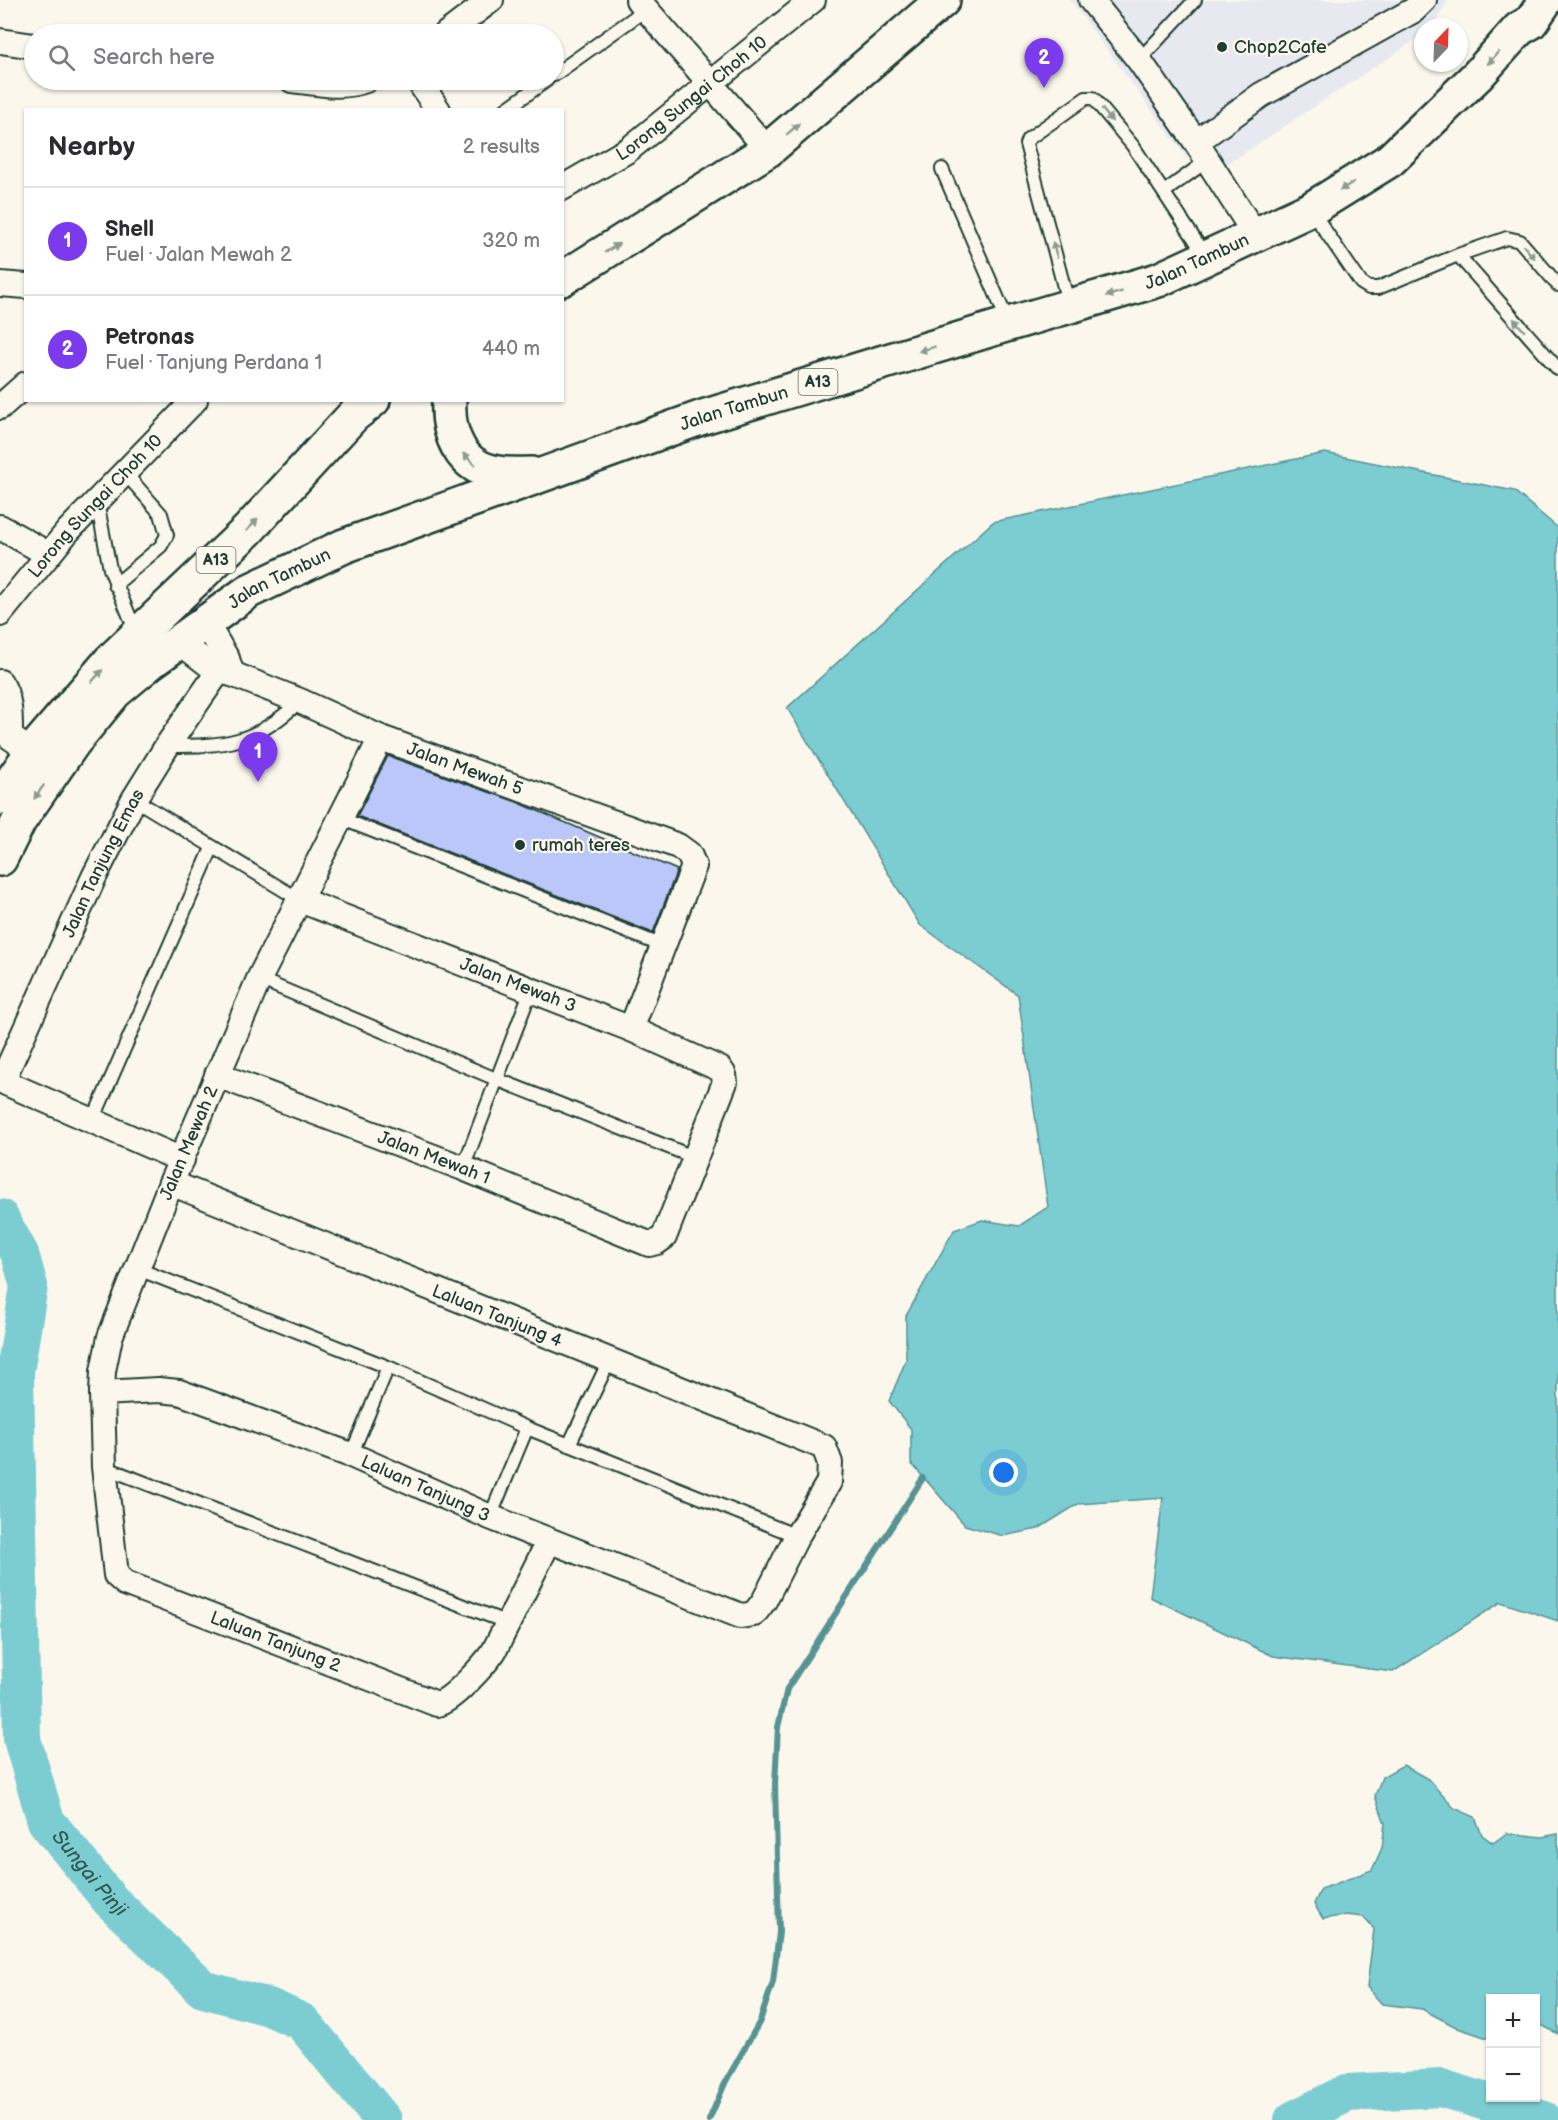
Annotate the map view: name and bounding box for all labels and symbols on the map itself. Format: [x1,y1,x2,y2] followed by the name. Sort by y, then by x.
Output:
[1414,18,1468,72] north arrow
[612,31,771,165] street label: Lorong Sungai Choh 10
[1234,37,1327,58] place label: Chop2Cafe
[1024,38,1064,88] pin: 2
[1215,40,1229,54] marker: Chop2Cafe
[1487,50,1500,65] one-way arrow
[1100,107,1113,122] one-way arrow
[785,123,801,136] one-way arrow
[1339,181,1356,192] one-way arrow
[1142,229,1252,294] street label: Jalan Tambun
[1050,241,1059,259] one-way arrow
[604,242,620,253] one-way arrow
[1522,244,1535,259] one-way arrow
[1105,290,1123,299] one-way arrow
[1513,318,1526,333] one-way arrow
[918,345,936,354] one-way arrow
[798,369,838,395] road number: A13
[677,381,790,435] street label: Jalan Tambun
[24,430,166,582] street label: Lorong Sungai Choh 10
[462,452,477,466] one-way arrow
[245,518,258,533] one-way arrow
[224,543,334,613] street label: Jalan Tambun
[196,547,236,573] road number: A13
[90,668,104,683] one-way arrow
[238,732,278,782] pin: 1
[404,738,526,799] street label: Jalan Mewah 5
[33,783,45,799] one-way arrow
[58,785,148,941] street label: Jalan Tanjung Emas
[532,835,630,856] place label: rumah teres
[513,838,527,852] marker: rumah teres
[457,953,579,1017] street label: Jalan Mewah 3
[155,1082,223,1203] street label: Jalan Mewah 2
[375,1126,493,1188] street label: Jalan Mewah 1
[429,1280,565,1352] street label: Laluan Tanjung 4
[358,1450,493,1526] street label: Laluan Tanjung 3
[989,1458,1018,1487] your location
[207,1607,344,1676] street label: Laluan Tanjung 2
[46,1825,133,1923] water label: Sungai Pinji

